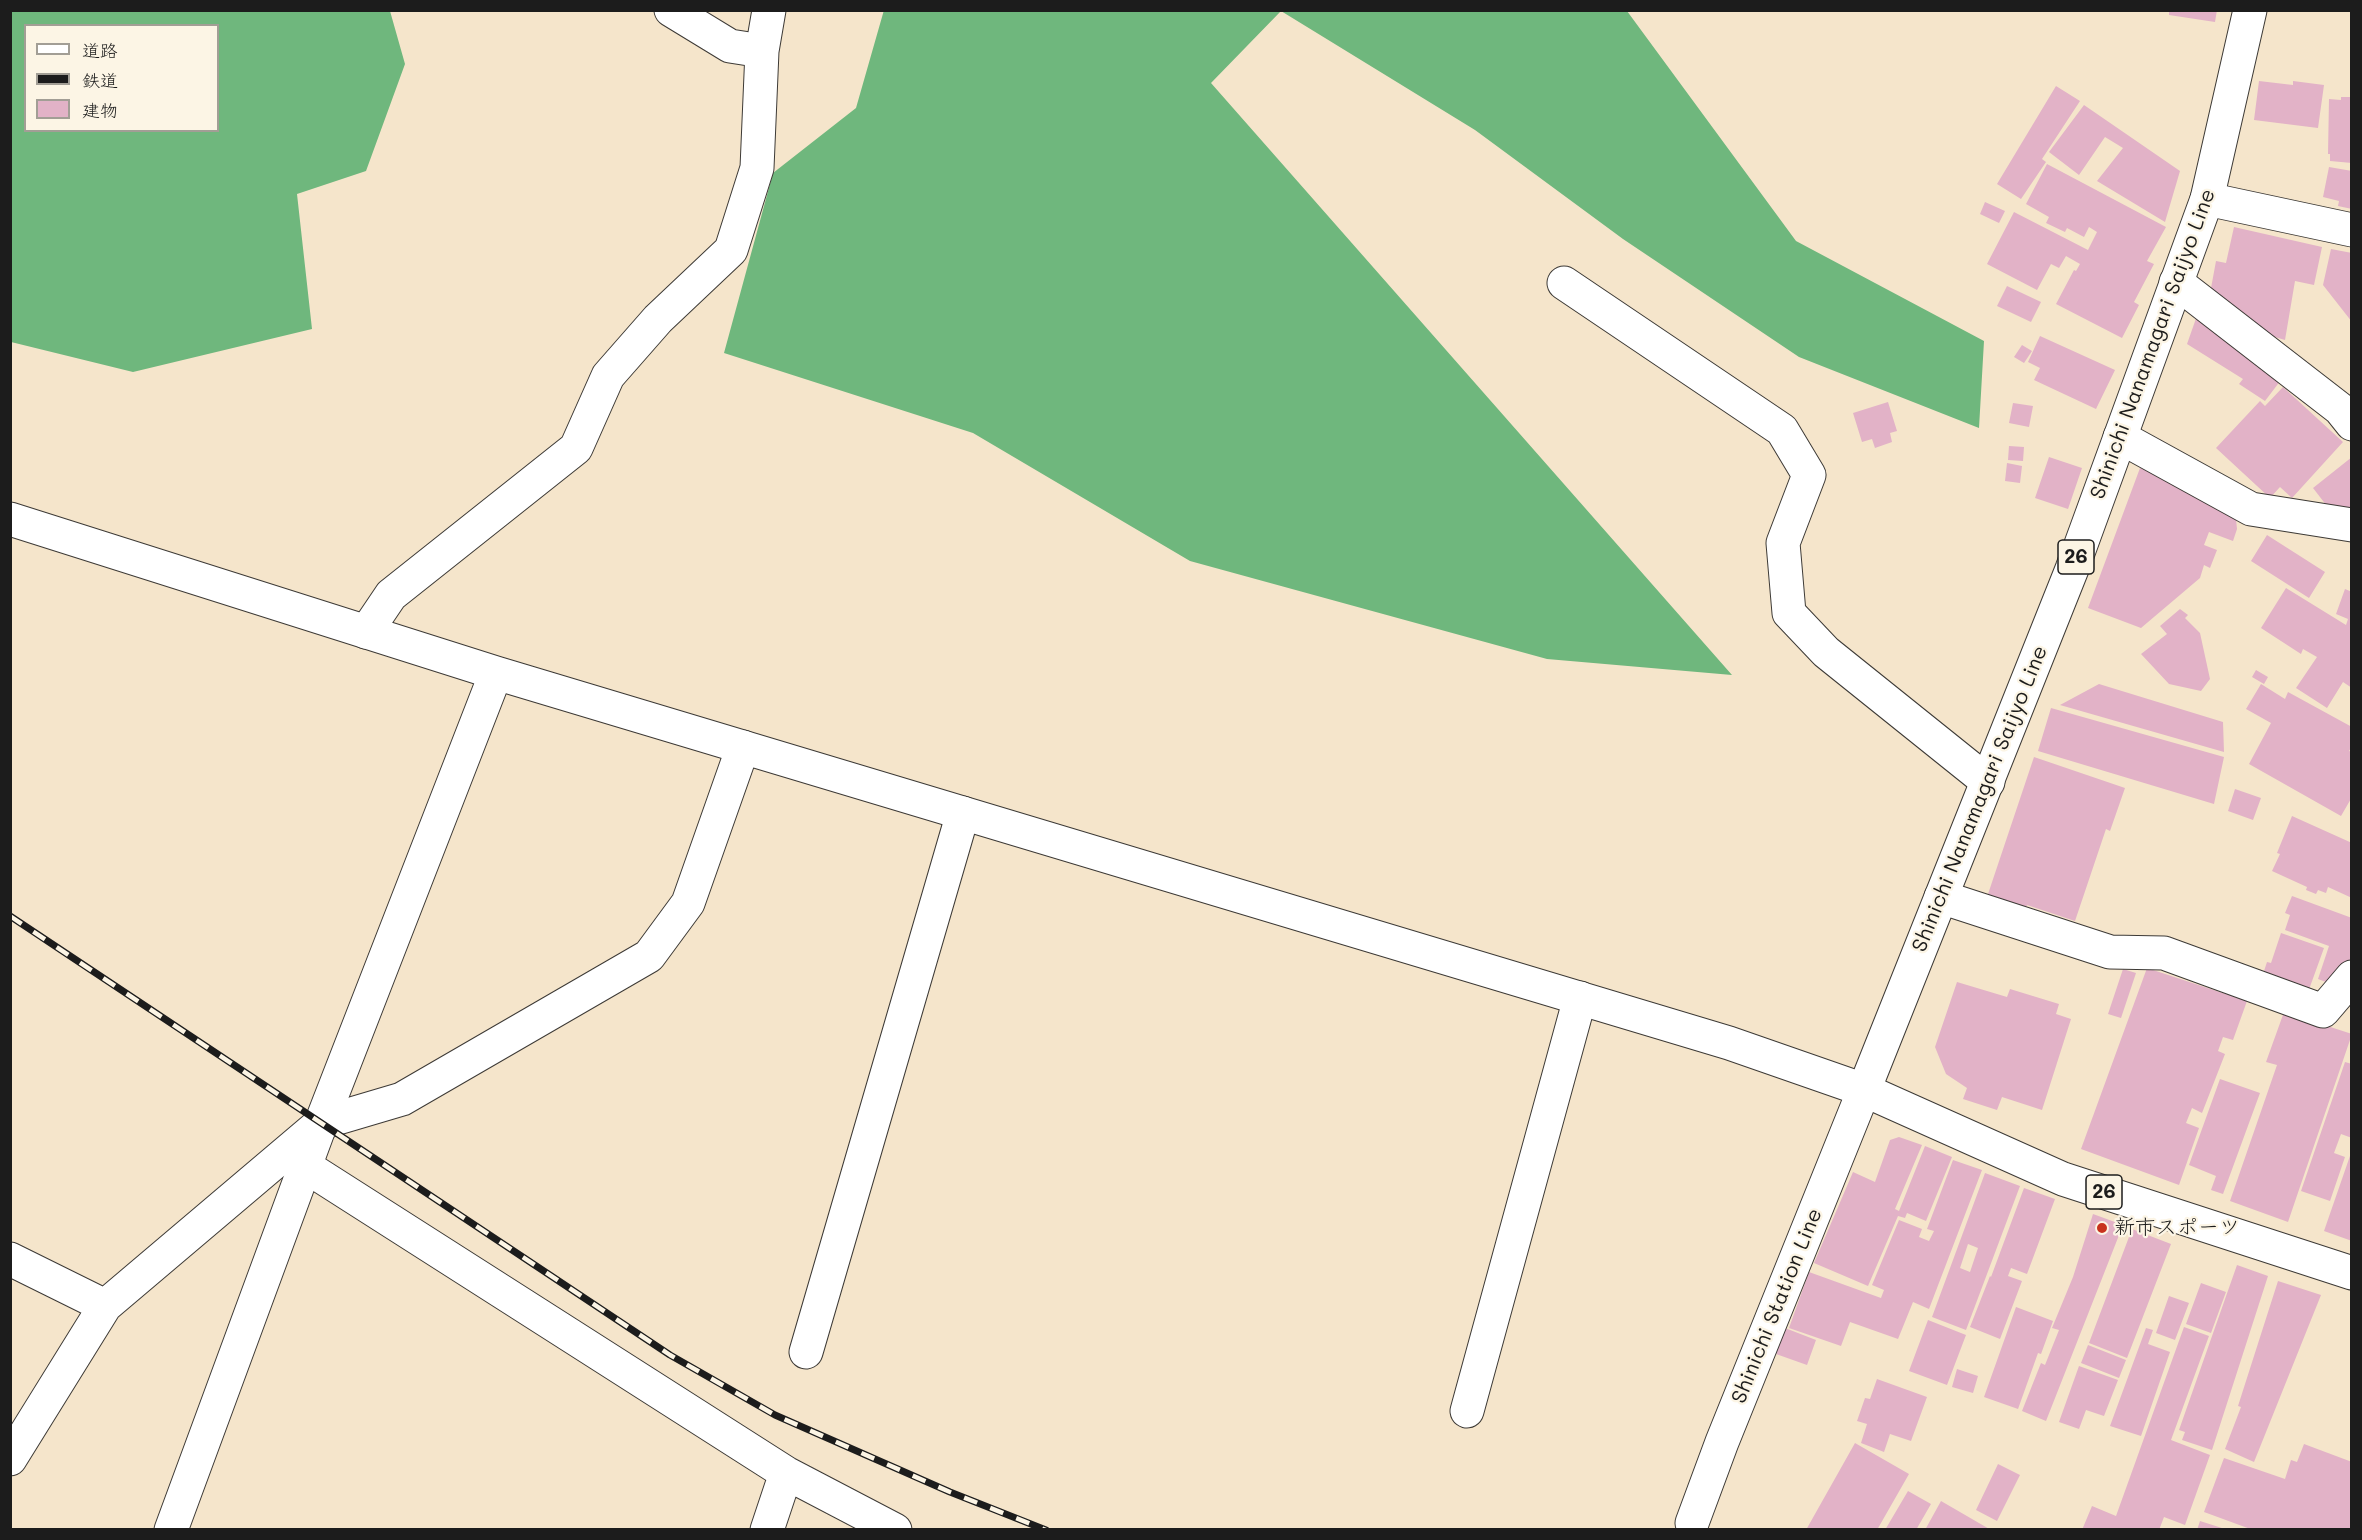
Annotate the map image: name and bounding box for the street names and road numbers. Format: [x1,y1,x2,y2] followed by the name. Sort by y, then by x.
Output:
[2085,185,2221,503] street label: Shinichi Nanamagari Saijyo Line
[2058,540,2094,574] road number: 26
[1907,642,2053,956] street label: Shinichi Nanamagari Saijyo Line
[2086,1175,2122,1209] road number: 26
[1726,1205,1828,1407] street label: Shinichi Station Line

